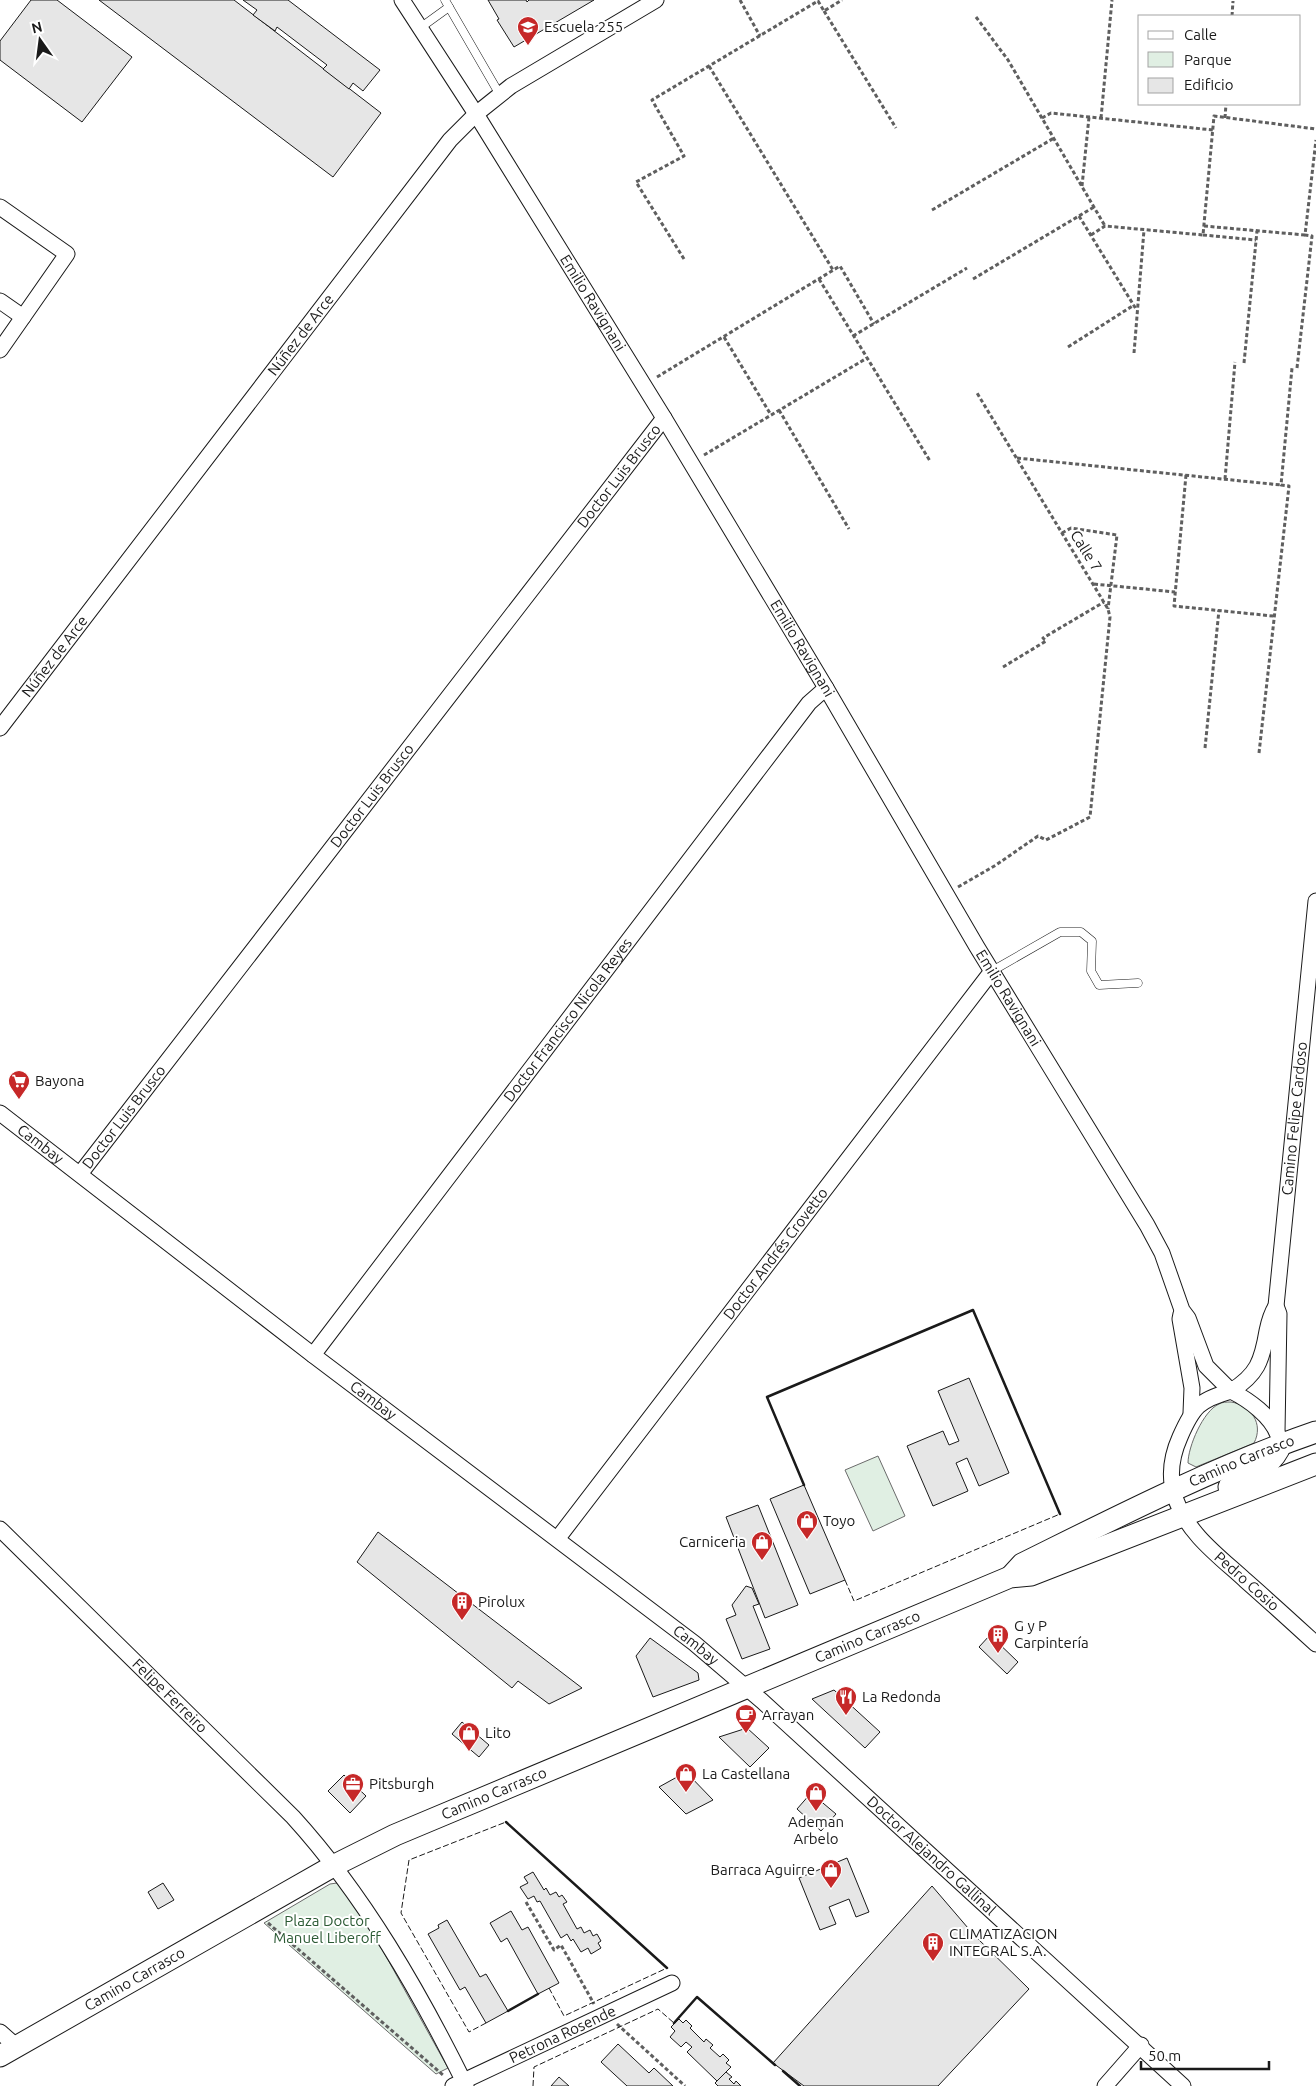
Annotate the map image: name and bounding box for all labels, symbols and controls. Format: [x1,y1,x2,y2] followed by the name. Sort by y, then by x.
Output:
[15,15,65,65] north arrow
[516,15,540,46] school or university icon: Escuela 255
[1138,15,1301,105] legend
[30,18,44,36] text: N
[544,18,623,35] place label: Escuela 255
[1184,26,1217,43] text: Calle
[1184,51,1232,68] text: Parque
[1184,76,1233,93] text: Edificio
[557,251,629,354] street label: Emilio Ravignani
[264,291,337,379] street label: Núñez de Arce
[574,421,664,531] street label: Doctor Luis Brusco
[1067,527,1106,574] street label: Calle 7
[767,597,838,700] street label: Emilio Ravignani
[18,612,91,700] street label: Núñez de Arce
[327,740,417,850] street label: Doctor Luis Brusco
[500,935,635,1105] street label: Doctor Francisco Nicola Reyes
[973,947,1045,1049] street label: Emilio Ravignani
[1278,1041,1310,1196] street label: Camino Felipe Cardoso
[78,1062,169,1172] street label: Doctor Luis Brusco
[7,1069,31,1100] supermarket icon: Bayona
[35,1072,84,1089] place label: Bayona
[14,1121,67,1167] street label: Cambay
[720,1184,831,1322] street label: Doctor Andrés Crovetto
[347,1377,400,1423] street label: Cambay
[1186,1431,1297,1490] street label: Camino Carrasco
[795,1509,819,1540] shop icon: Toyo
[823,1512,855,1529] place label: Toyo
[750,1530,774,1561] shop icon: Carniceria
[679,1533,746,1550] place label: Carniceria
[1211,1548,1283,1614] street label: Pedro Cosio
[450,1590,474,1621] building icon: Pirolux
[478,1593,526,1610] place label: Pirolux
[812,1607,922,1666] street label: Camino Carrasco
[1014,1617,1089,1651] place label: G y P Carpintería
[670,1621,722,1668] street label: Cambay
[986,1623,1010,1654] building icon: G y P Carpintería
[129,1655,211,1736] street label: Felipe Ferreiro
[834,1685,858,1716] restaurant icon: La Redonda
[862,1688,941,1705] place label: La Redonda
[734,1703,758,1734] cafe icon: Arrayan
[762,1706,814,1723] place label: Arrayan
[457,1721,481,1752] shop icon: Lito
[485,1724,511,1741] place label: Lito
[674,1762,698,1793] shop icon: La Castellana
[439,1763,549,1823] street label: Camino Carrasco
[702,1765,790,1782] place label: La Castellana
[341,1772,365,1803] office icon: Pitsburgh
[369,1775,434,1792] place label: Pitsburgh
[804,1781,828,1812] shop icon: Ademan Arbelo
[864,1792,999,1918] street label: Doctor Alejandro Gallinal
[788,1813,844,1847] place label: Ademan Arbelo
[819,1858,843,1889] shop icon: Barraca Aguirre
[710,1861,815,1878] place label: Barraca Aguirre
[273,1912,381,1946] park label: Plaza Doctor Manuel Liberoff
[949,1925,1058,1959] place label: CLIMATIZACION INTEGRAL S.A.
[921,1931,945,1962] building icon: CLIMATIZACION INTEGRAL S.A.
[81,1944,188,2014] street label: Camino Carrasco
[506,2002,618,2066] street label: Petrona Rosende
[1141,2038,1268,2070] scale bar
[1148,2047,1181,2064] text: 50 m

